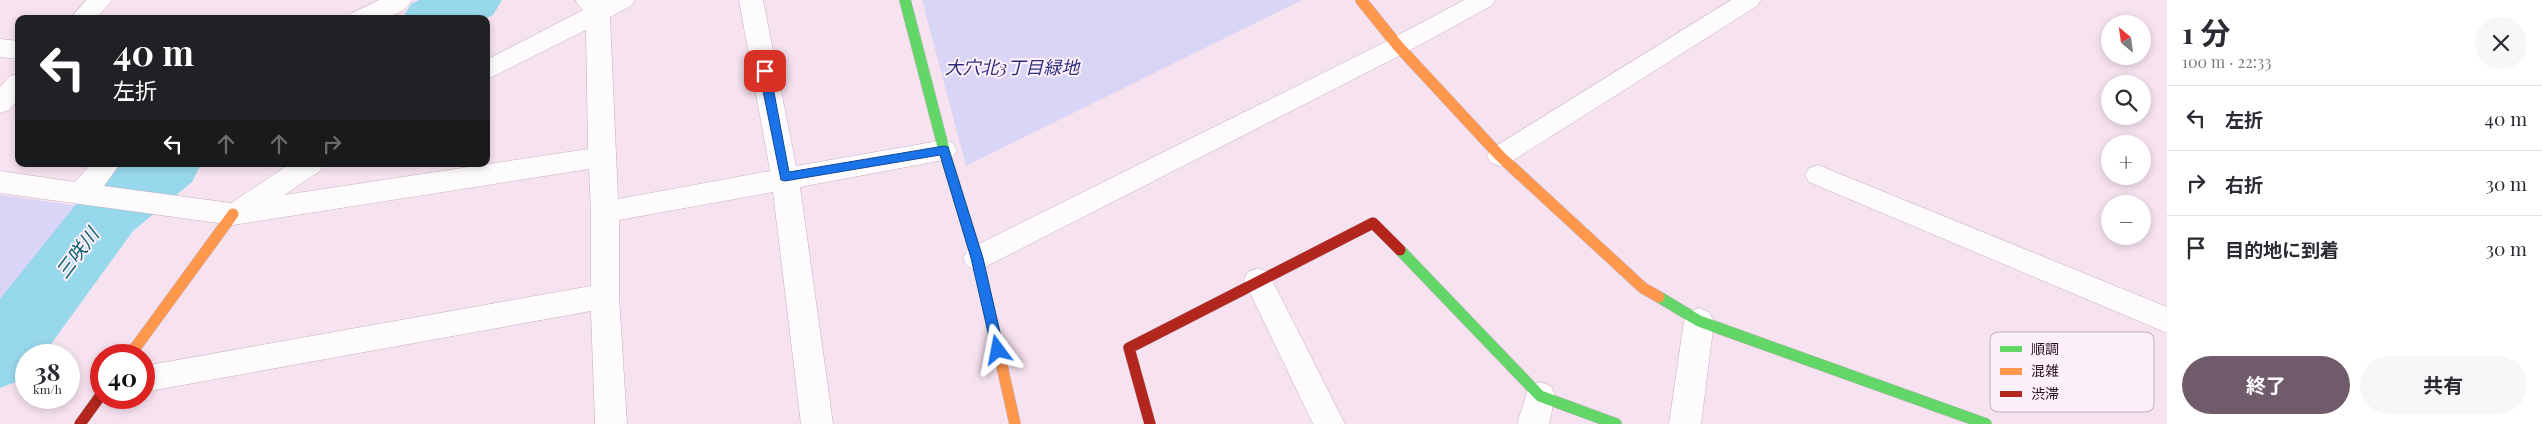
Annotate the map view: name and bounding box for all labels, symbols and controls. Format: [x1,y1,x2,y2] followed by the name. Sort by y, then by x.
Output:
[2182,12,2230,52] text: 1 分
[2101,15,2151,65] north arrow
[2101,15,2151,245] map controls
[2475,17,2527,69] button: close
[113,28,194,75] text: 40 m
[30,35,95,100] icon: left
[744,50,786,92] pin
[2182,51,2272,72] text: 100 m · 22:33
[945,55,1081,79] park label: 大穴北3丁目緑地
[751,57,779,85] icon: arrive
[113,75,157,105] text: 左折
[2101,75,2151,125] button: search
[2182,104,2210,132] icon: left
[2485,105,2527,131] text: 40 m
[2225,106,2263,132] text: 左折
[159,130,187,158] icon: left
[212,130,240,158] icon: ahead
[265,130,293,158] icon: ahead
[318,130,346,158] icon: right
[2101,135,2151,185] button: +
[2182,169,2210,197] icon: right
[2485,170,2527,196] text: 30 m
[2225,171,2263,197] text: 右折
[2101,195,2151,245] button: −
[49,220,105,283] water label: 三咲川
[2182,234,2210,262] icon: arrive
[2485,235,2527,261] text: 30 m
[2225,236,2339,262] text: 目的地に到着
[971,323,1023,375] position arrow
[1990,332,2154,412] legend
[2031,339,2059,358] text: 順調
[90,344,155,409] speed limit sign: 40
[34,354,61,387] text: 38
[2182,356,2350,414] button: 終了
[2360,356,2527,414] button: 共有
[2031,361,2059,380] text: 混雑
[33,381,62,397] text: km/h
[2031,384,2059,403] text: 渋滞

